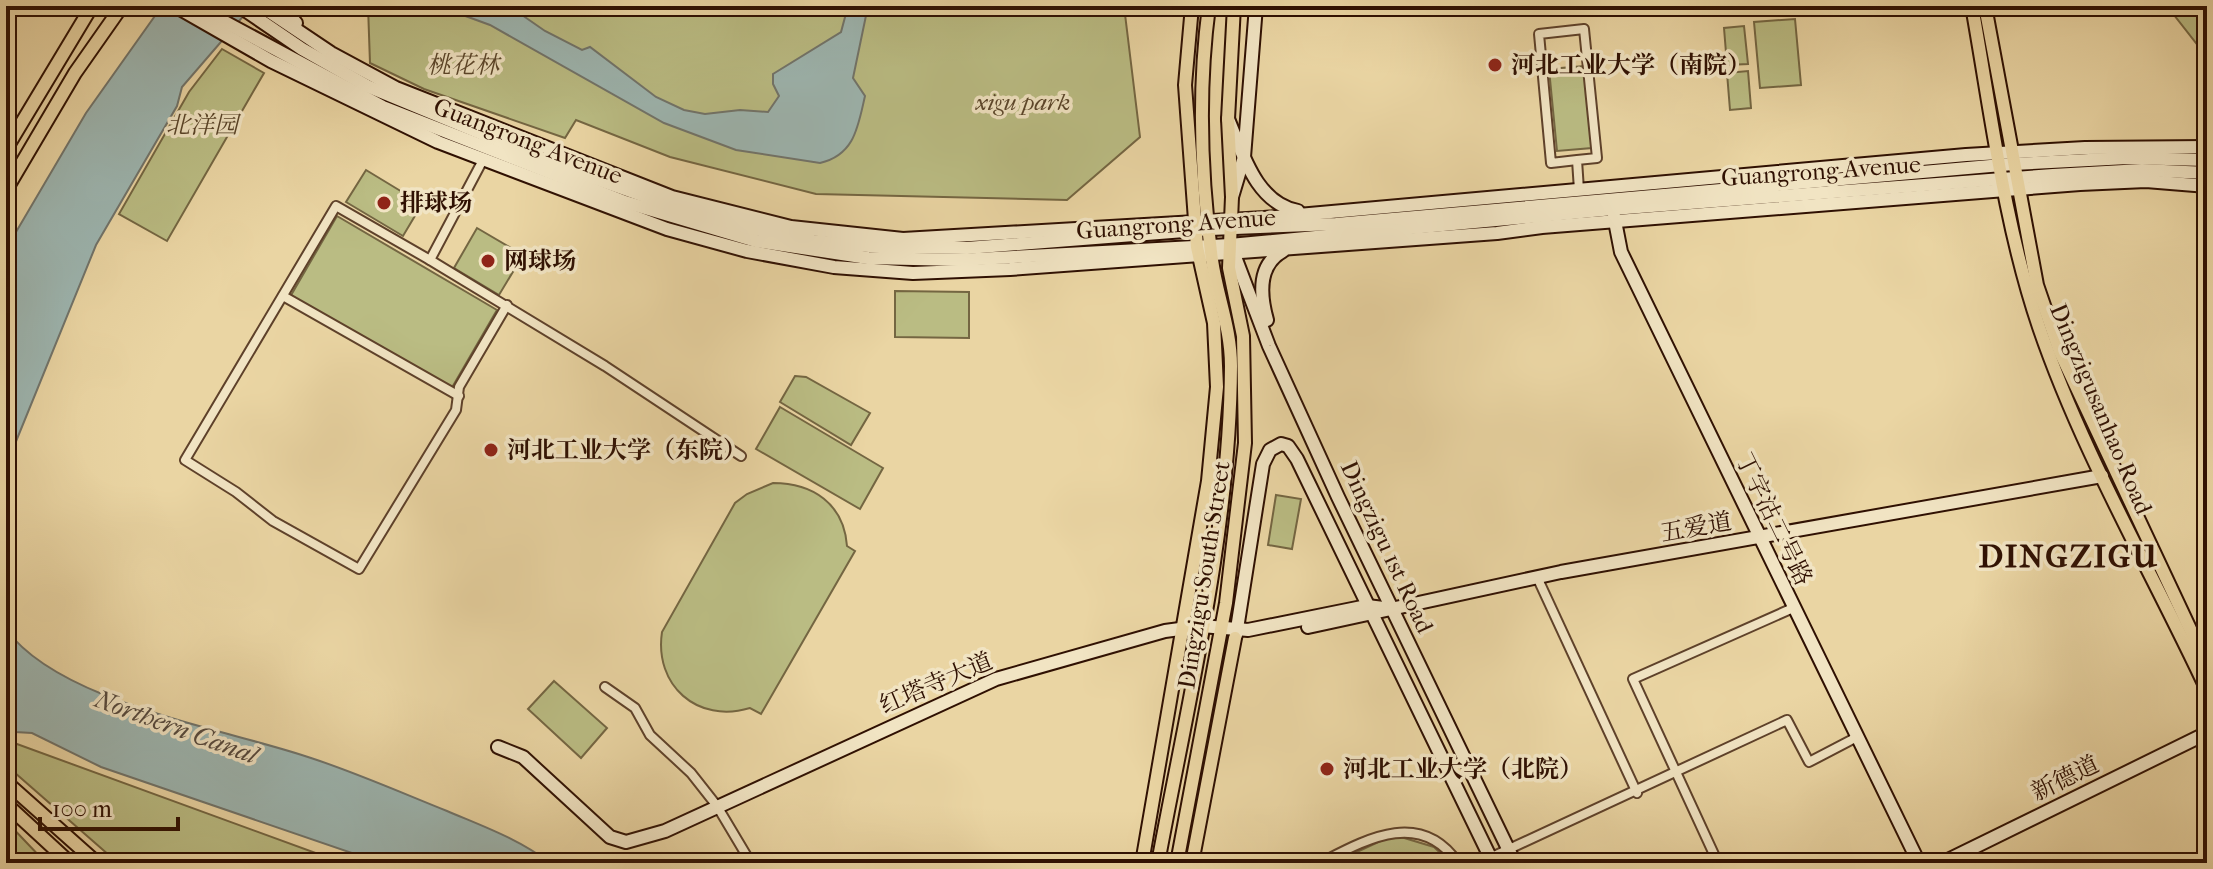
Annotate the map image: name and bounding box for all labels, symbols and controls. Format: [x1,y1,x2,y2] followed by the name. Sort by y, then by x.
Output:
[427,51,502,79] park label: 桃花林
[1511,51,1751,79] place label: 河北工业大学（南院）
[1486,56,1504,74] marker: 河北工业大学（南院）
[975,88,1070,116] park label: xigu park
[430,92,626,190] street label: Guangrong Avenue
[166,111,242,139] park label: 北洋园
[1720,150,1922,192] street label: Guangrong Avenue
[400,189,472,217] place label: 排球场
[375,194,393,212] marker: 排球场
[1075,203,1277,245] street label: Guangrong Avenue
[504,247,576,275] place label: 网球场
[479,252,497,270] marker: 网球场
[2044,300,2158,519] street label: Dingzigusanhao Road
[507,436,747,464] place label: 河北工业大学（东院）
[482,441,500,459] marker: 河北工业大学（东院）
[1730,448,1818,590] street label: 丁字沽二号路
[1335,457,1439,638] street label: Dingzigu 1st Road
[1172,459,1236,691] street label: Dingzigu South Street
[1658,507,1734,547] street label: 五爱道
[1979,538,2159,575] district label: DINGZIGU
[875,647,997,719] street label: 红塔寺大道
[90,683,264,772] water label: Northern Canal
[2027,750,2103,806] street label: 新德道
[1343,755,1583,783] place label: 河北工业大学（北院）
[1318,760,1336,778] marker: 河北工业大学（北院）
[40,781,178,831] scale bar
[52,795,112,823] text: 100 m

